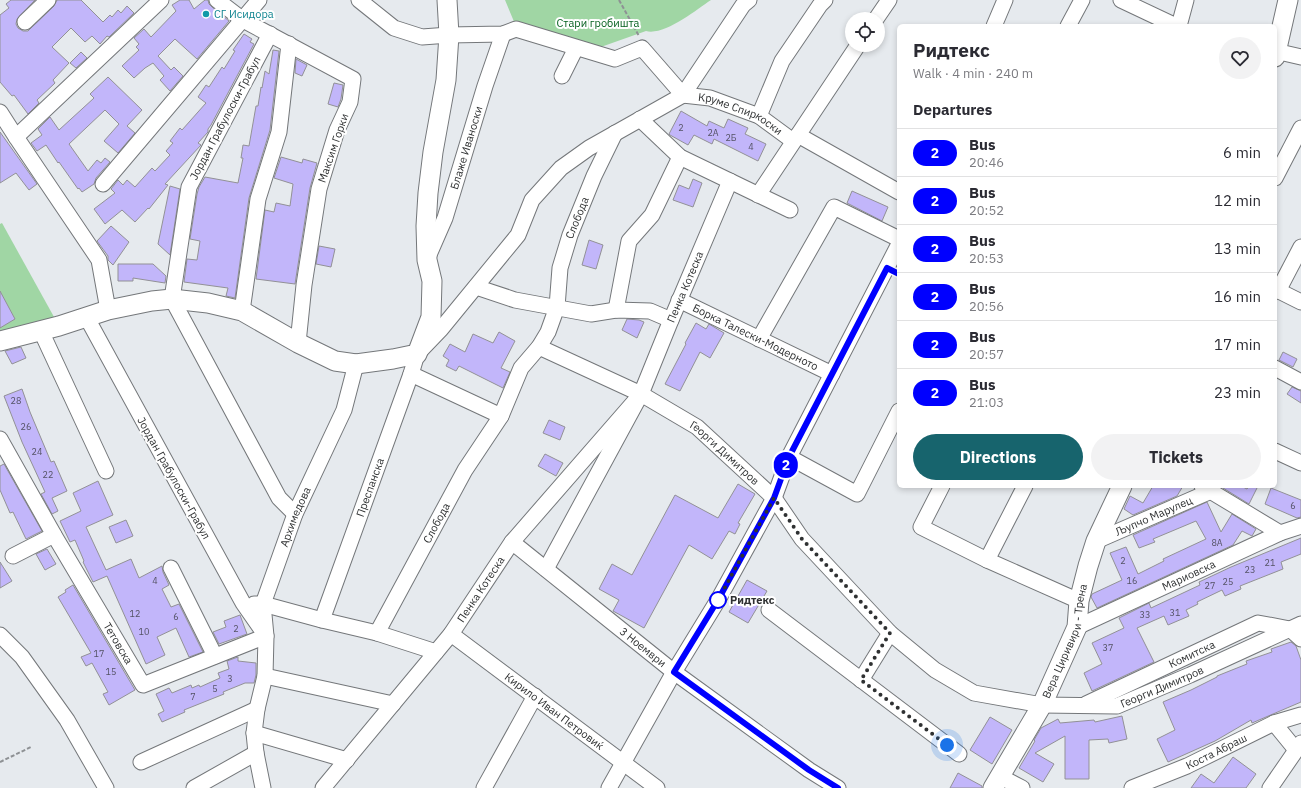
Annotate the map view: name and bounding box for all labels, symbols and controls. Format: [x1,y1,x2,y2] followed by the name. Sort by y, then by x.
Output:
[214,7,274,21] place label: СГ Исидора
[201,9,211,19] marker: СГ Исидора
[845,12,885,52] map controls
[845,12,885,52] button: locate
[557,16,640,30] park label: Стари гробишта
[1219,37,1261,79] button: heart
[913,38,990,62] text: Ридтекс
[186,54,264,182] street label: Јордан Грабулоски-Грабул
[913,65,1033,82] text: Walk · 4 min · 240 m
[697,90,785,138] street label: Круме Спиркоски
[913,100,992,119] text: Departures
[447,104,486,191] street label: Блаже Иваноски
[315,111,351,185] street label: Максим Горки
[678,122,684,133] house number: 2
[707,127,719,138] house number: 2А
[725,132,737,143] house number: 2Б
[969,135,996,154] text: Bus
[748,141,754,152] house number: 4
[1223,143,1261,162] text: 6 min
[931,144,939,162] text: 2
[969,154,1004,171] text: 20:46
[969,183,996,202] text: Bus
[1214,191,1261,210] text: 12 min
[931,192,939,210] text: 2
[562,195,592,240] street label: Слобода
[969,202,1004,219] text: 20:52
[969,231,996,250] text: Bus
[1214,239,1261,258] text: 13 min
[931,240,939,258] text: 2
[664,249,706,325] street label: Пенка Котеска
[969,250,1004,267] text: 20:53
[969,279,996,298] text: Bus
[1214,287,1261,306] text: 16 min
[931,288,939,306] text: 2
[969,298,1004,315] text: 20:56
[690,301,821,373] street label: Борка Талески-Модерното
[969,327,996,346] text: Bus
[1214,335,1261,354] text: 17 min
[931,336,939,354] text: 2
[969,346,1004,363] text: 20:57
[969,375,996,394] text: Bus
[1214,383,1261,402] text: 23 min
[931,384,939,402] text: 2
[969,394,1004,411] text: 21:03
[11,395,21,406] house number: 28
[134,414,214,542] street label: Јордан Грабулоски-Грабул
[687,417,762,488] street label: Георги Димитров
[21,421,31,432] house number: 26
[913,434,1083,480] button: Directions
[1091,434,1261,480] button: Tickets
[32,446,42,457] house number: 24
[773,452,799,478] line badge: 2
[353,456,387,519] street label: Преспанска
[782,456,790,474] text: 2
[43,469,53,480] house number: 22
[277,484,314,549] street label: Архимедова
[1113,493,1195,539] street label: Љупчо Марулец
[420,500,453,546] street label: Слобода
[1290,500,1296,511] house number: 6
[1211,537,1223,548] house number: 8А
[454,554,508,625] street label: Пенка Котеска
[1120,555,1126,566] house number: 2
[1160,557,1218,594] street label: Мариовска
[1265,557,1275,568] house number: 21
[1245,564,1255,575] house number: 23
[152,575,158,586] house number: 4
[1127,575,1137,586] house number: 16
[1223,576,1233,587] house number: 25
[1205,580,1215,591] house number: 27
[1039,582,1090,701] street label: Вера Циривири - Трена
[709,591,727,609] marker: Ридтекс
[730,593,775,607] place label: Ридтекс
[1170,607,1180,618] house number: 31
[130,608,140,619] house number: 12
[1140,609,1150,620] house number: 33
[173,611,179,622] house number: 6
[100,620,136,667] street label: Тетовска
[233,623,239,634] house number: 2
[617,624,669,670] street label: 3 Ноември
[139,626,149,637] house number: 10
[1166,637,1217,671] street label: Комитска
[1103,642,1113,653] house number: 37
[94,648,104,659] house number: 17
[1118,663,1206,711] street label: Георги Димитров
[106,666,116,677] house number: 15
[502,670,607,753] street label: Кирило Иван Петровиќ
[227,673,233,684] house number: 3
[212,683,218,694] house number: 5
[190,691,196,702] house number: 7
[1183,730,1249,773] street label: Коста Абраш
[937,735,957,755] your location

